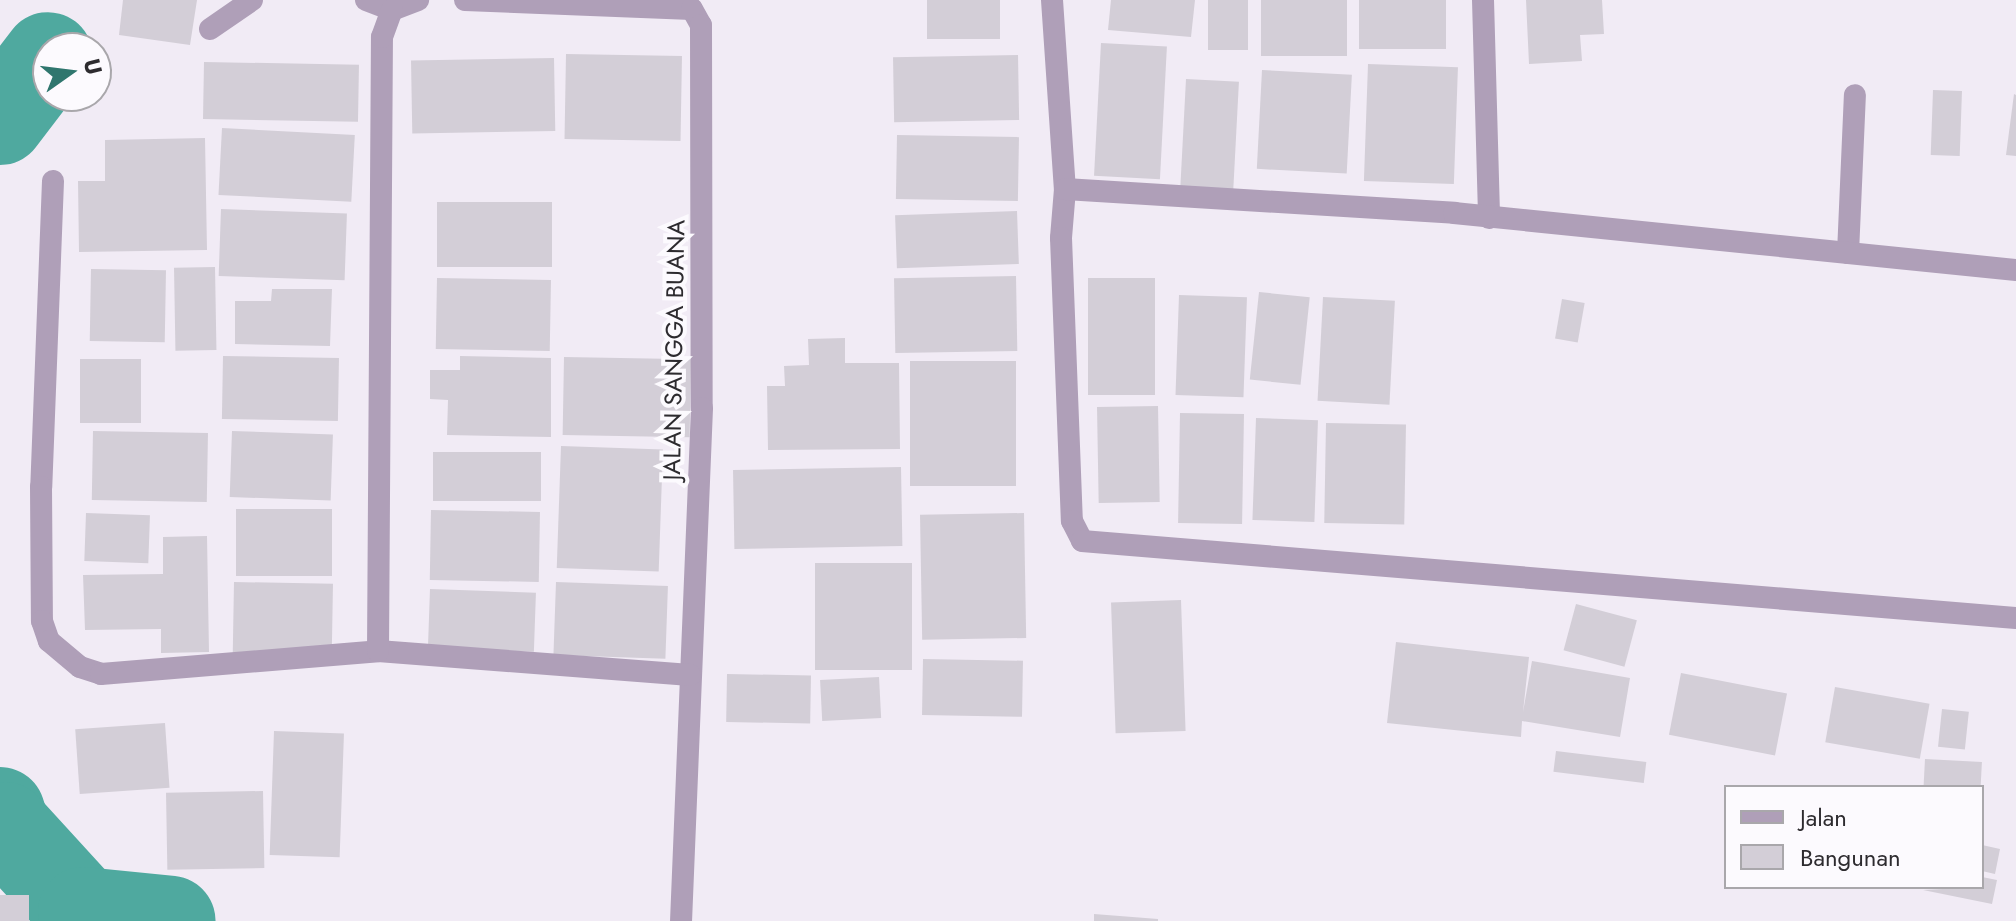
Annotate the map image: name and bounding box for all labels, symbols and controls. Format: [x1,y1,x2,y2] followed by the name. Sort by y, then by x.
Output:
[32,32,112,112] north arrow
[76,55,111,78] text: U
[657,219,691,481] street label: JALAN SANGGA BUANA
[1724,785,1984,889] legend
[1800,800,1847,835] text: Jalan
[1800,840,1901,875] text: Bangunan

